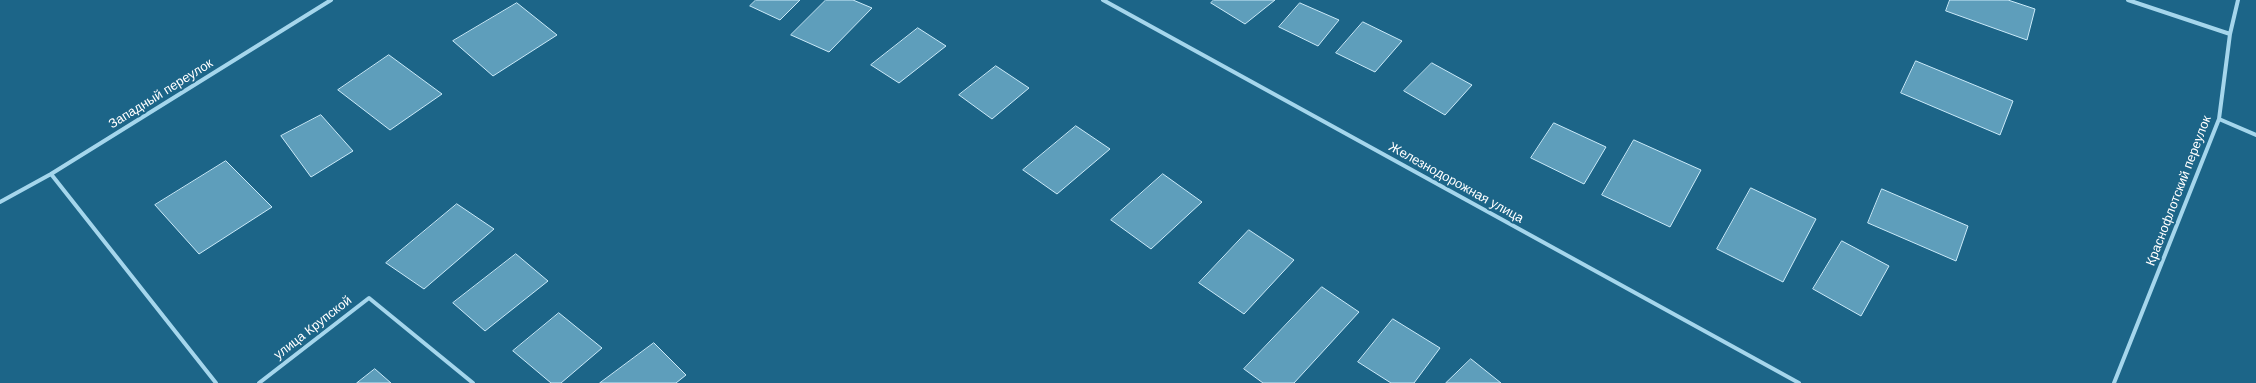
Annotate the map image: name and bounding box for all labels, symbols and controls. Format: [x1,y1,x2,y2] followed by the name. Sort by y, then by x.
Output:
[106,56,216,132] street label: Западный переулок
[2143,114,2215,268] street label: Краснофлотский переулок
[1386,139,1526,227] street label: Железнодорожная улица
[271,293,355,363] street label: улица Крупской

